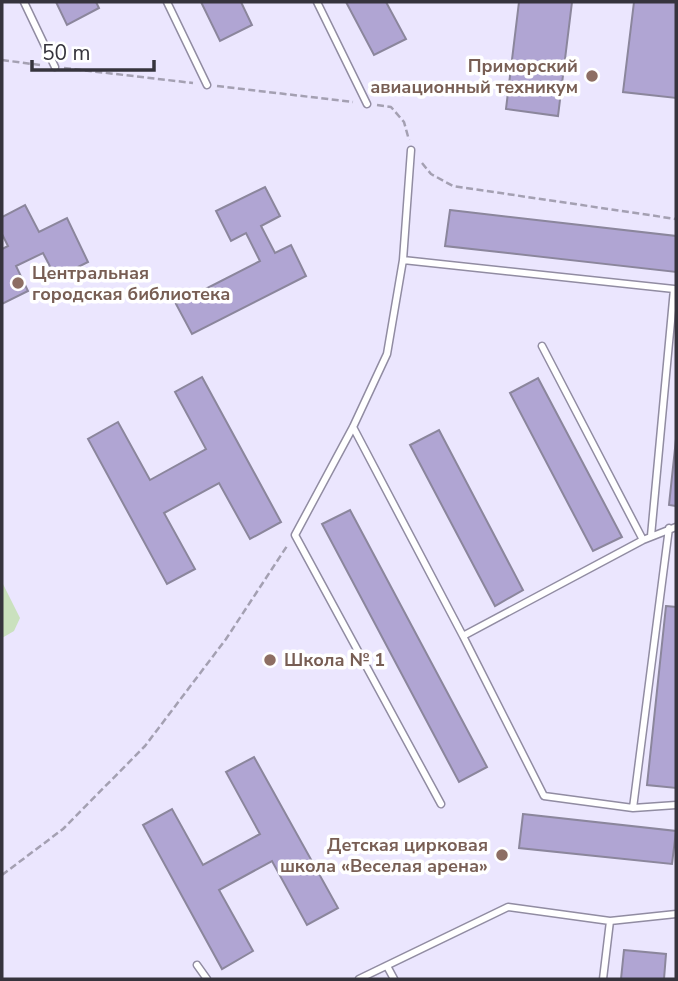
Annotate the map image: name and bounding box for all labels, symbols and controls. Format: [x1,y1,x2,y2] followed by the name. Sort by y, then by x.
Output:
[32,28,154,72] scale bar
[42,39,91,67] text: 50 m
[370,54,578,99] place label: Приморский авиационный техникум
[584,68,600,84] marker: Приморский авиационный техникум
[32,261,230,306] place label: Центральная городская библиотека
[10,275,26,291] marker: Центральная городская библиотека
[284,648,385,672] place label: Школа № 1
[262,652,278,668] marker: Школа № 1
[280,833,488,878] place label: Детская цирковая школа «Веселая арена»
[494,847,510,863] marker: Детская цирковая школа «Веселая арена»

